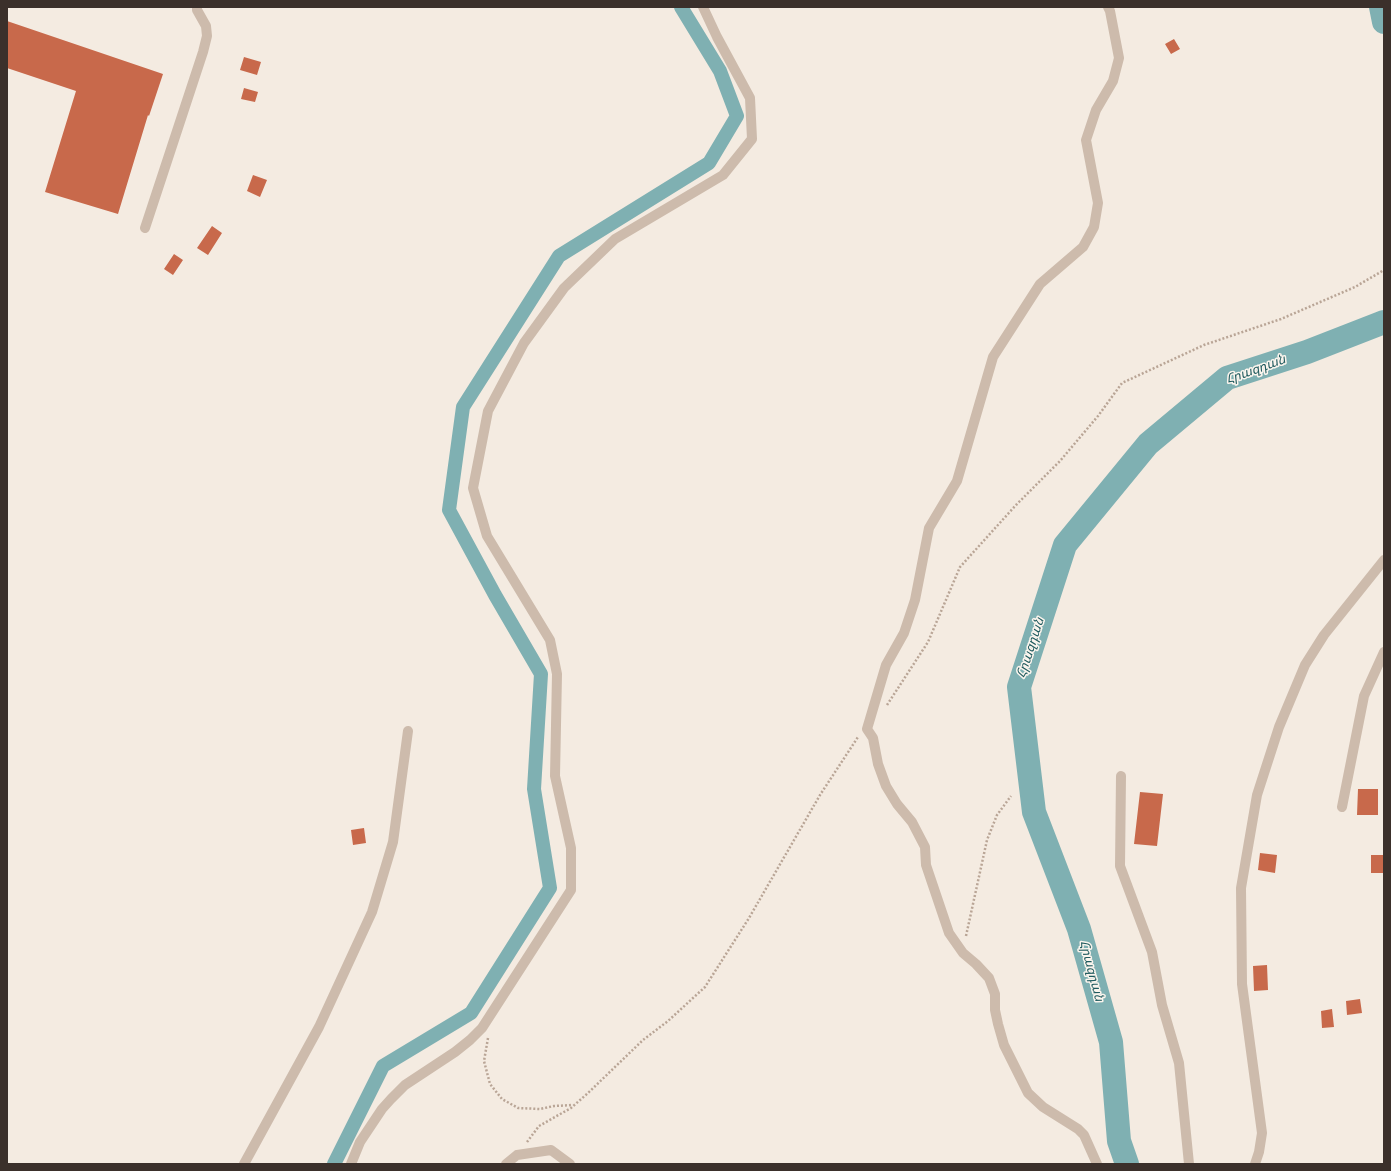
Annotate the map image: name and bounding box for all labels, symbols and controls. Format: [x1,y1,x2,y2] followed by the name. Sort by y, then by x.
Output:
[1224,352,1288,388] water label: Հրազդան
[1014,616,1048,680] water label: Հրազդան
[1075,939,1107,1003] water label: Հրազդան

